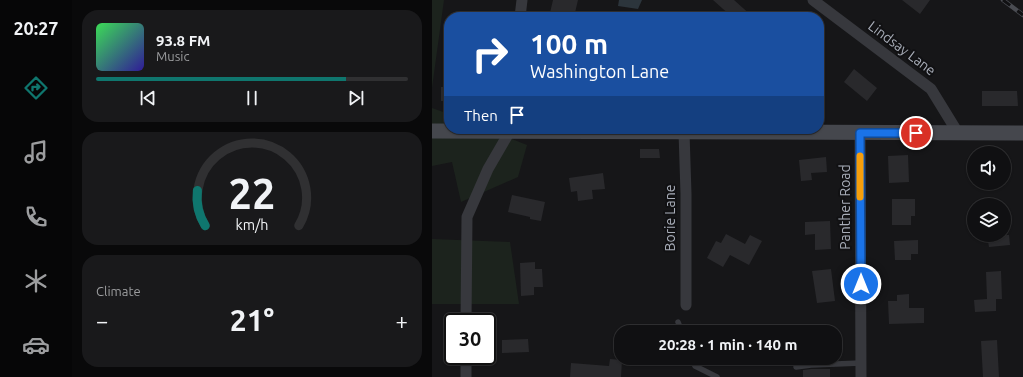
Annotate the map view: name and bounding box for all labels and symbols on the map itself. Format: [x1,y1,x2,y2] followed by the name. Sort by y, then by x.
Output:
[865,18,939,78] street label: Lindsay Lane
[899,116,933,150] pin
[837,164,853,250] street label: Panther Road
[662,185,678,251] street label: Borie Lane
[840,263,882,305] position arrow
[444,313,496,365] speed limit sign: 30

